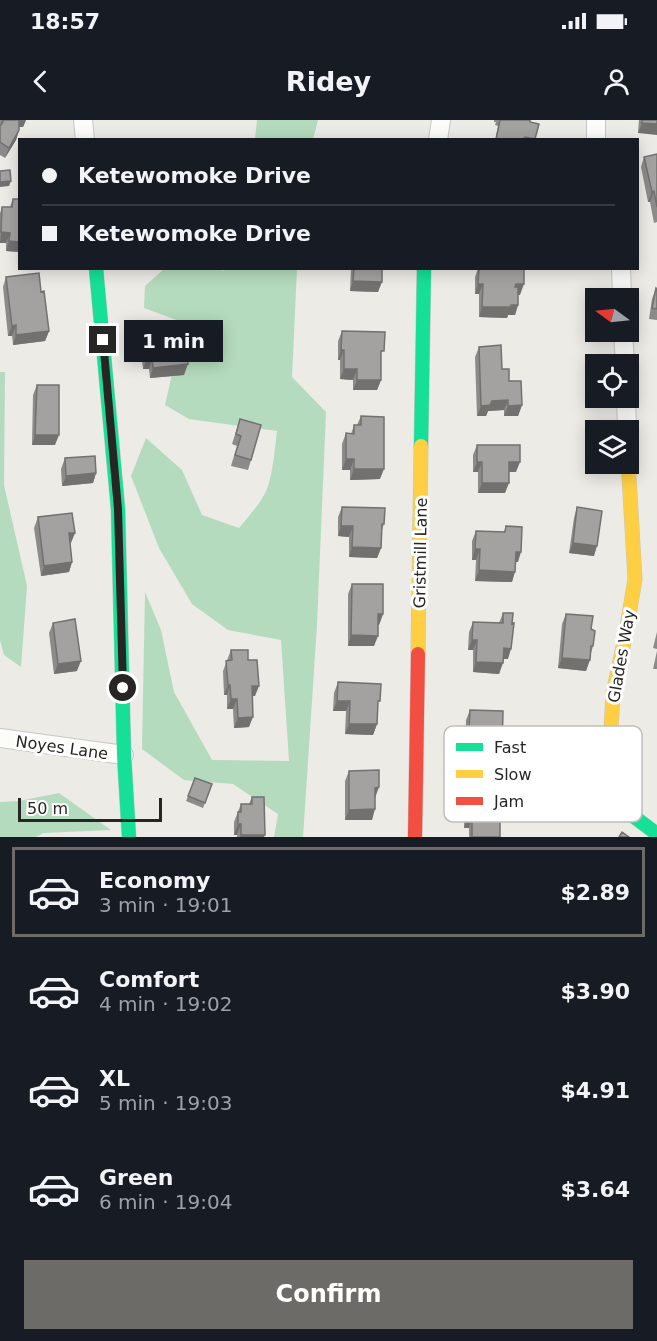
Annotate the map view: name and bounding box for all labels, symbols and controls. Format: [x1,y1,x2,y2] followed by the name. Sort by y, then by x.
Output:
[30,9,100,34] text: 18:57
[24,65,57,98] icon: back
[600,65,633,98] icon: person
[286,66,371,97] text: Ridey
[78,163,311,188] text: Ketewomoke Drive
[78,221,311,246] text: Ketewomoke Drive
[585,288,639,342] north arrow
[585,288,639,474] map controls
[124,319,223,361] callout: 1 min
[89,326,116,353] route end
[142,329,205,353] text: 1 min
[585,354,639,408] button: locate
[585,420,639,474] button: layers
[410,497,431,609] street label: Gristmill Lane
[604,608,639,704] street label: Glades Way
[109,674,136,701] route start
[444,726,642,822] legend
[14,732,109,763] street label: Noyes Lane
[494,738,526,757] text: Fast
[494,765,531,784] text: Slow
[493,792,524,811] text: Jam
[18,795,162,822] scale bar
[27,799,68,818] text: 50 m
[27,865,81,919] icon: car
[99,868,210,893] text: Economy
[560,880,630,905] text: $2.89
[99,893,233,917] text: 3 min · 19:01
[27,964,81,1018] icon: car
[99,967,199,992] text: Comfort
[560,979,630,1004] text: $3.90
[99,992,233,1016] text: 4 min · 19:02
[27,1063,81,1117] icon: car
[99,1066,130,1091] text: XL
[560,1078,630,1103] text: $4.91
[99,1091,233,1115] text: 5 min · 19:03
[27,1162,81,1216] icon: car
[99,1165,173,1190] text: Green
[560,1177,630,1202] text: $3.64
[99,1190,233,1214] text: 6 min · 19:04
[24,1260,633,1329] button: Confirm

